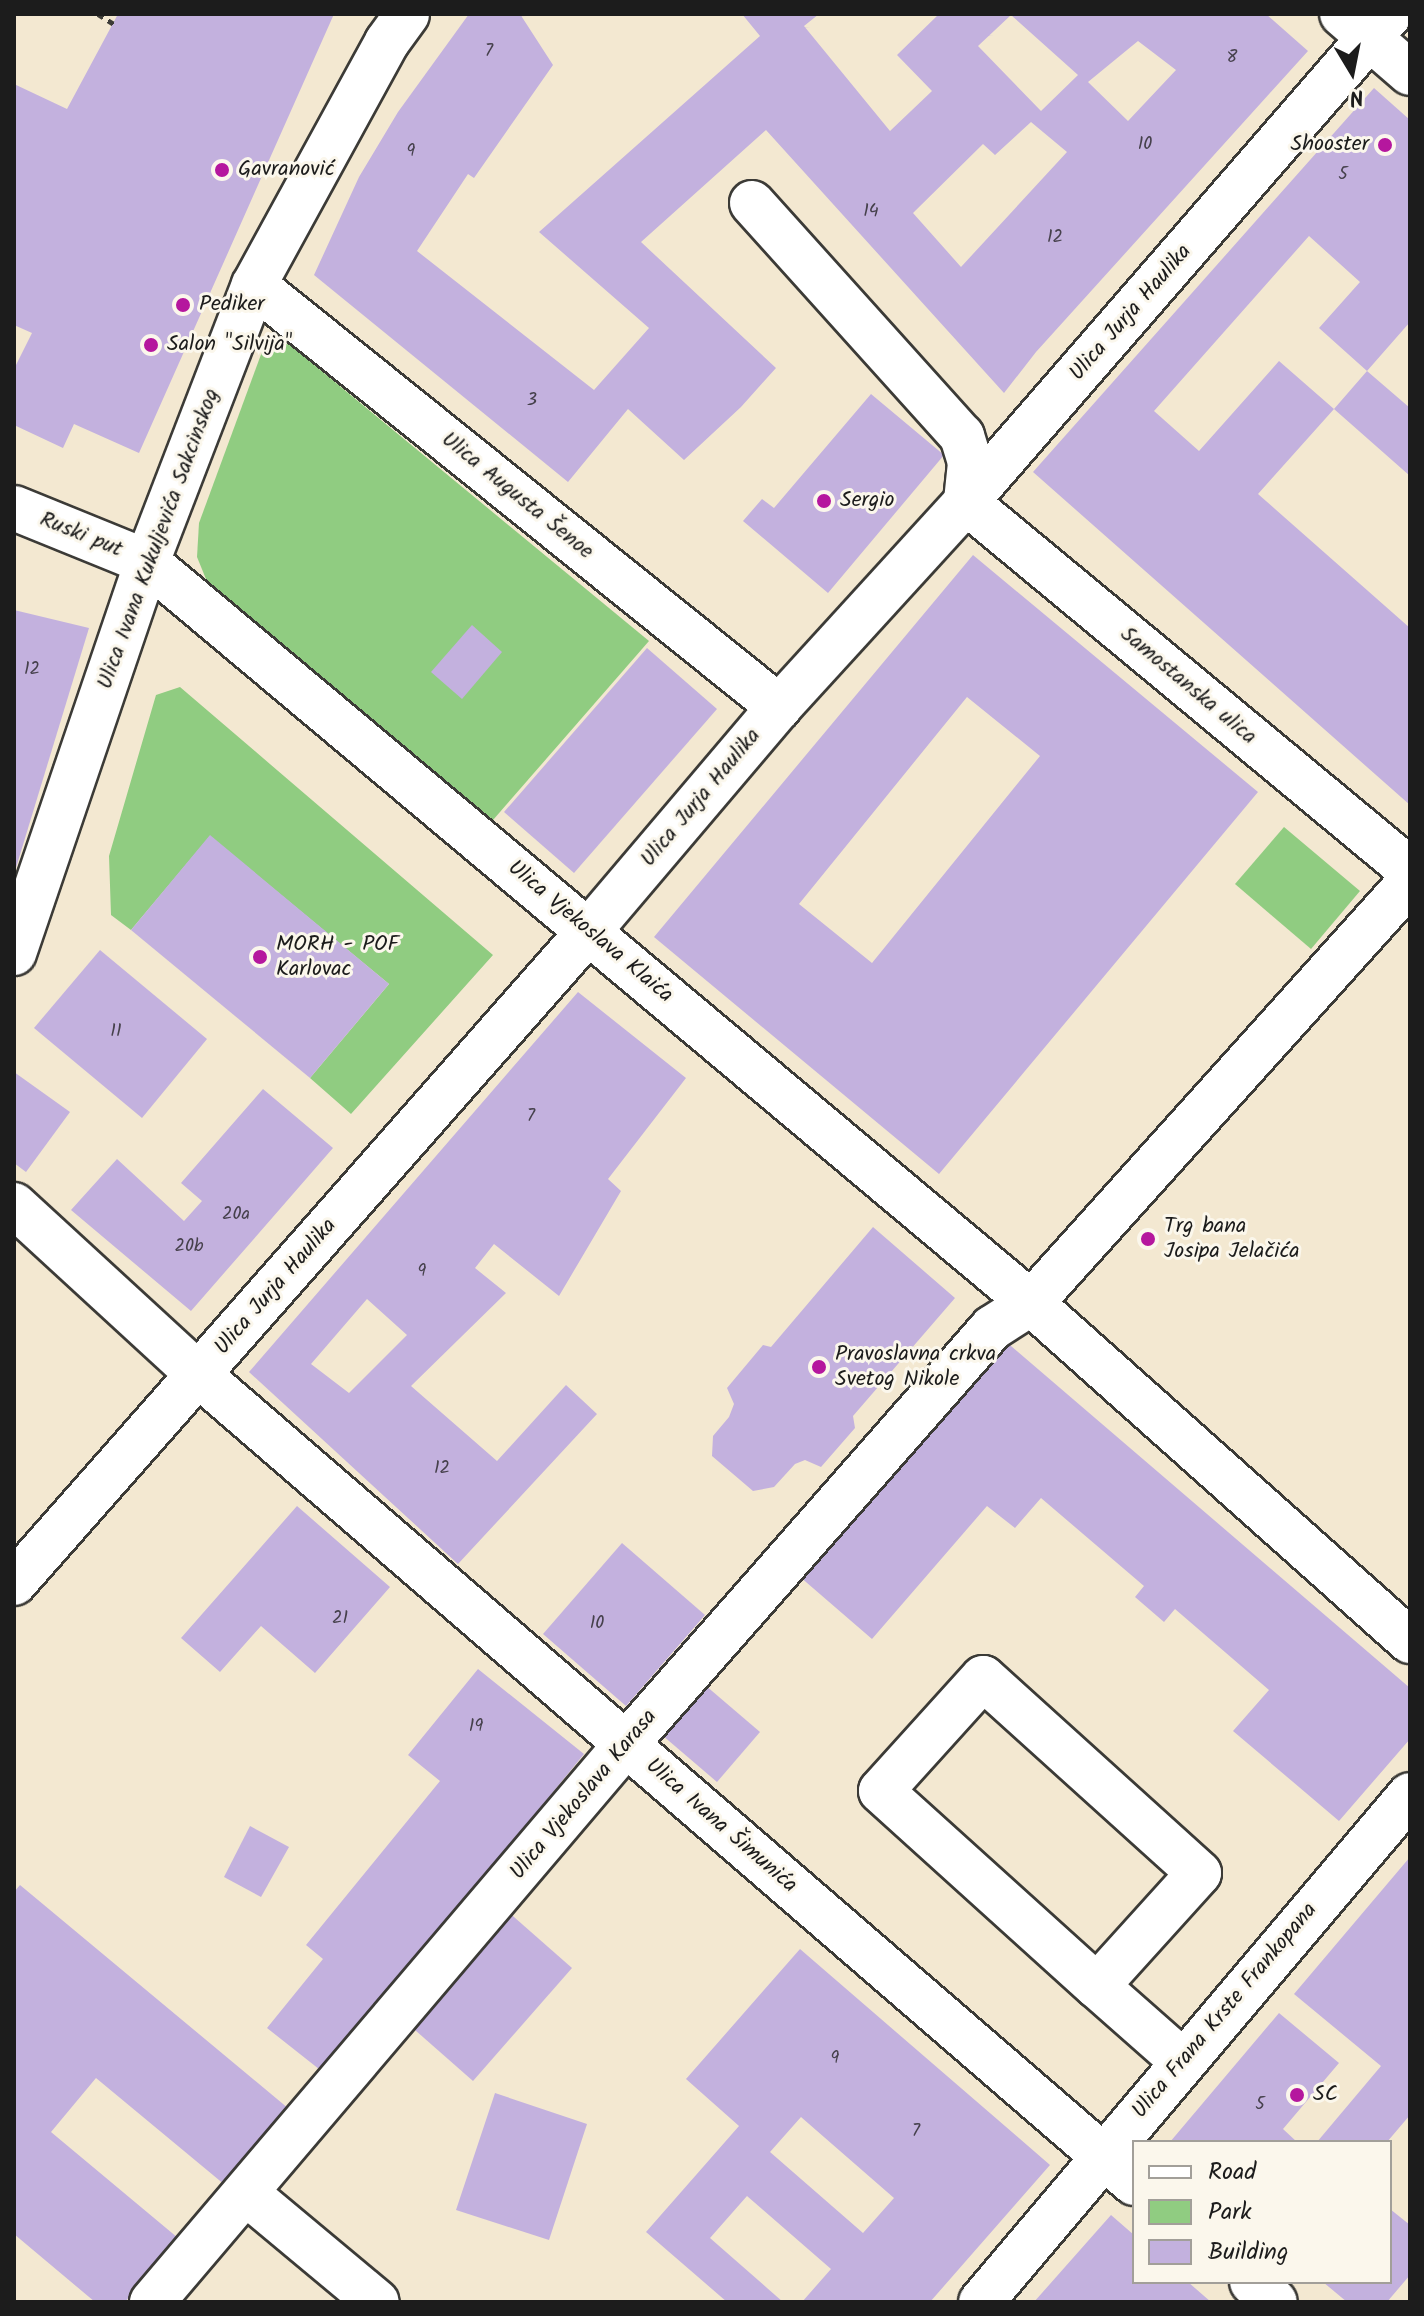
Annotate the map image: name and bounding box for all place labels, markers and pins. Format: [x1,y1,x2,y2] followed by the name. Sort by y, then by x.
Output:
[1291,132,1369,158] place label: Shooster
[1376,136,1394,154] marker: Shooster
[238,157,335,183] place label: Gavranović
[213,161,231,179] marker: Gavranović
[199,292,265,318] place label: Pediker
[174,296,192,314] marker: Pediker
[167,332,292,358] place label: Salon "Silvija"
[142,336,160,354] marker: Salon "Silvija"
[840,488,895,514] place label: Sergio
[815,492,833,510] marker: Sergio
[276,931,399,982] place label: MORH - POF Karlovac
[251,948,269,966] marker: MORH - POF Karlovac
[1164,1213,1300,1264] place label: Trg bana Josipa Jelačića
[1139,1230,1157,1248] marker: Trg bana Josipa Jelačića
[835,1341,996,1392] place label: Pravoslavna crkva Svetog Nikole
[810,1358,828,1376] marker: Pravoslavna crkva Svetog Nikole
[1313,2082,1338,2108] place label: SC
[1288,2086,1306,2104] marker: SC

